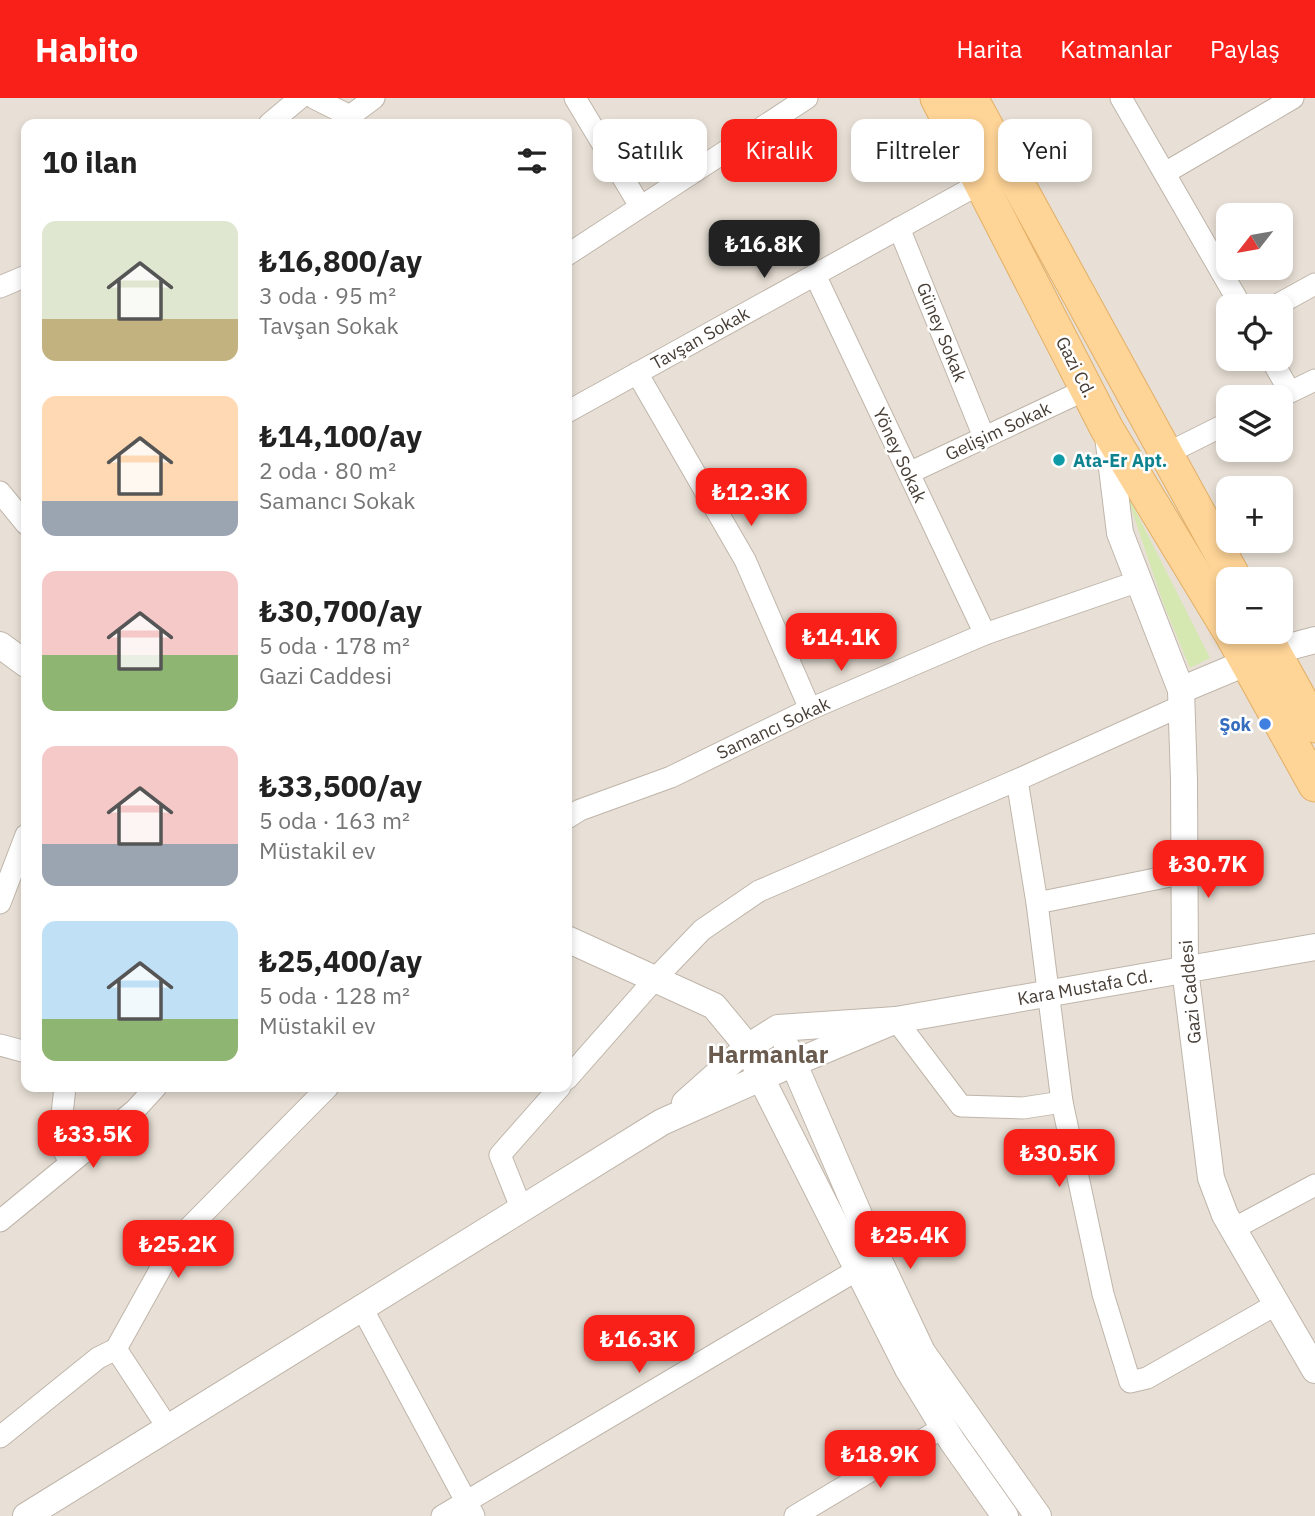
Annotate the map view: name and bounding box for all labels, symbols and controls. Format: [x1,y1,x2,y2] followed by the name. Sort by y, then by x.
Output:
[35,28,138,71] text: Habito
[956,33,1022,65] text: Harita
[1060,33,1172,65] text: Katmanlar
[1210,33,1280,65] text: Paylaş
[593,119,707,182] chip: Satılık
[721,119,837,182] chip: Kiralık
[851,119,984,182] chip: Filtreler
[998,119,1092,182] chip: Yeni
[42,142,138,181] text: 10 ilan
[513,142,551,180] icon: filters
[1216,203,1293,280] north arrow
[1216,203,1293,644] map controls
[707,220,821,280] pin: ₺16.8K
[725,228,803,258] text: ₺16.8K
[259,241,422,280] text: ₺16,800/ay
[98,249,182,333] icon: home
[912,279,973,385] street label: Güney Sokak
[259,280,396,310] text: 3 oda · 95 m²
[1216,294,1293,371] button: locate
[647,301,754,375] street label: Tavşan Sokak
[259,310,399,340] text: Tavşan Sokak
[1051,332,1101,402] street label: Gazi Cd.
[1216,385,1293,462] button: layers
[941,396,1055,466] street label: Gelişim Sokak
[868,404,932,507] street label: Yöney Sokak
[259,416,422,455] text: ₺14,100/ay
[98,424,182,508] icon: home
[1073,449,1167,472] place label: Ata-Er Apt.
[1051,452,1067,468] marker: Ata-Er Apt.
[259,455,396,485] text: 2 oda · 80 m²
[694,468,808,528] pin: ₺12.3K
[712,476,790,506] text: ₺12.3K
[1216,476,1293,553] button: +
[259,485,415,515] text: Samancı Sokak
[1216,567,1293,644] button: −
[259,591,422,630] text: ₺30,700/ay
[98,599,182,683] icon: home
[784,614,898,673] pin: ₺14.1K
[802,621,880,651] text: ₺14.1K
[259,630,410,660] text: 5 oda · 178 m²
[259,660,392,690] text: Gazi Caddesi
[713,691,834,764] street label: Samancı Sokak
[1219,713,1252,736] place label: Şok
[1257,716,1273,732] marker: Şok
[259,766,422,805] text: ₺33,500/ay
[98,774,182,858] icon: home
[259,805,410,835] text: 5 oda · 163 m²
[259,835,375,865] text: Müstakil ev
[1151,840,1265,900] pin: ₺30.7K
[1169,848,1247,878] text: ₺30.7K
[1174,939,1206,1045] street label: Gazi Caddesi
[259,941,422,980] text: ₺25,400/ay
[98,949,182,1033] icon: home
[1016,964,1154,1010] street label: Kara Mustafa Cd.
[259,980,410,1010] text: 5 oda · 128 m²
[259,1010,375,1040] text: Müstakil ev
[708,1038,829,1070] district label: Harmanlar
[36,1110,150,1170] pin: ₺33.5K
[54,1118,132,1148] text: ₺33.5K
[1002,1130,1116,1189] pin: ₺30.5K
[1020,1137,1098,1167] text: ₺30.5K
[853,1212,967,1271] pin: ₺25.4K
[871,1219,949,1249] text: ₺25.4K
[121,1220,235,1280] pin: ₺25.2K
[139,1228,217,1258] text: ₺25.2K
[582,1316,696,1375] pin: ₺16.3K
[600,1323,678,1353] text: ₺16.3K
[823,1430,937,1490] pin: ₺18.9K
[841,1438,919,1468] text: ₺18.9K

